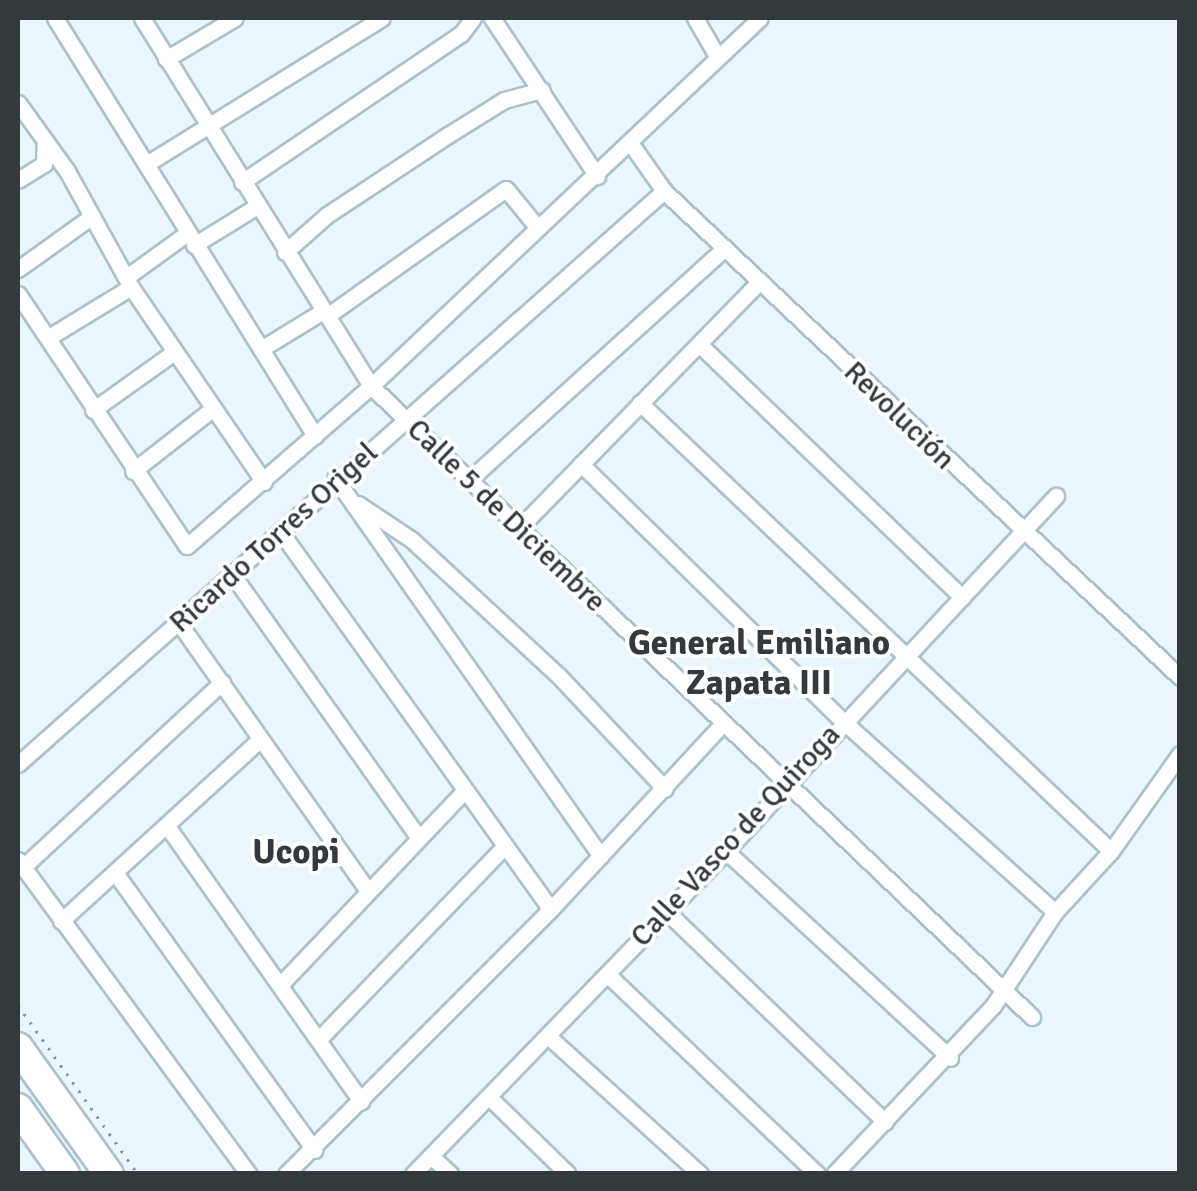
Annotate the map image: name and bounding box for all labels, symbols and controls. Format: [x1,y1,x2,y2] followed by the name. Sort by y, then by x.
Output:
[836,354,962,478] street label: Revolución
[399,412,613,620] street label: Calle 5 de Diciembre
[163,435,385,641] street label: Ricardo Torres Origel
[628,622,890,704] district label: General Emiliano Zapata III
[624,717,848,955] street label: Calle Vasco de Quiroga
[252,831,340,873] district label: Ucopi

